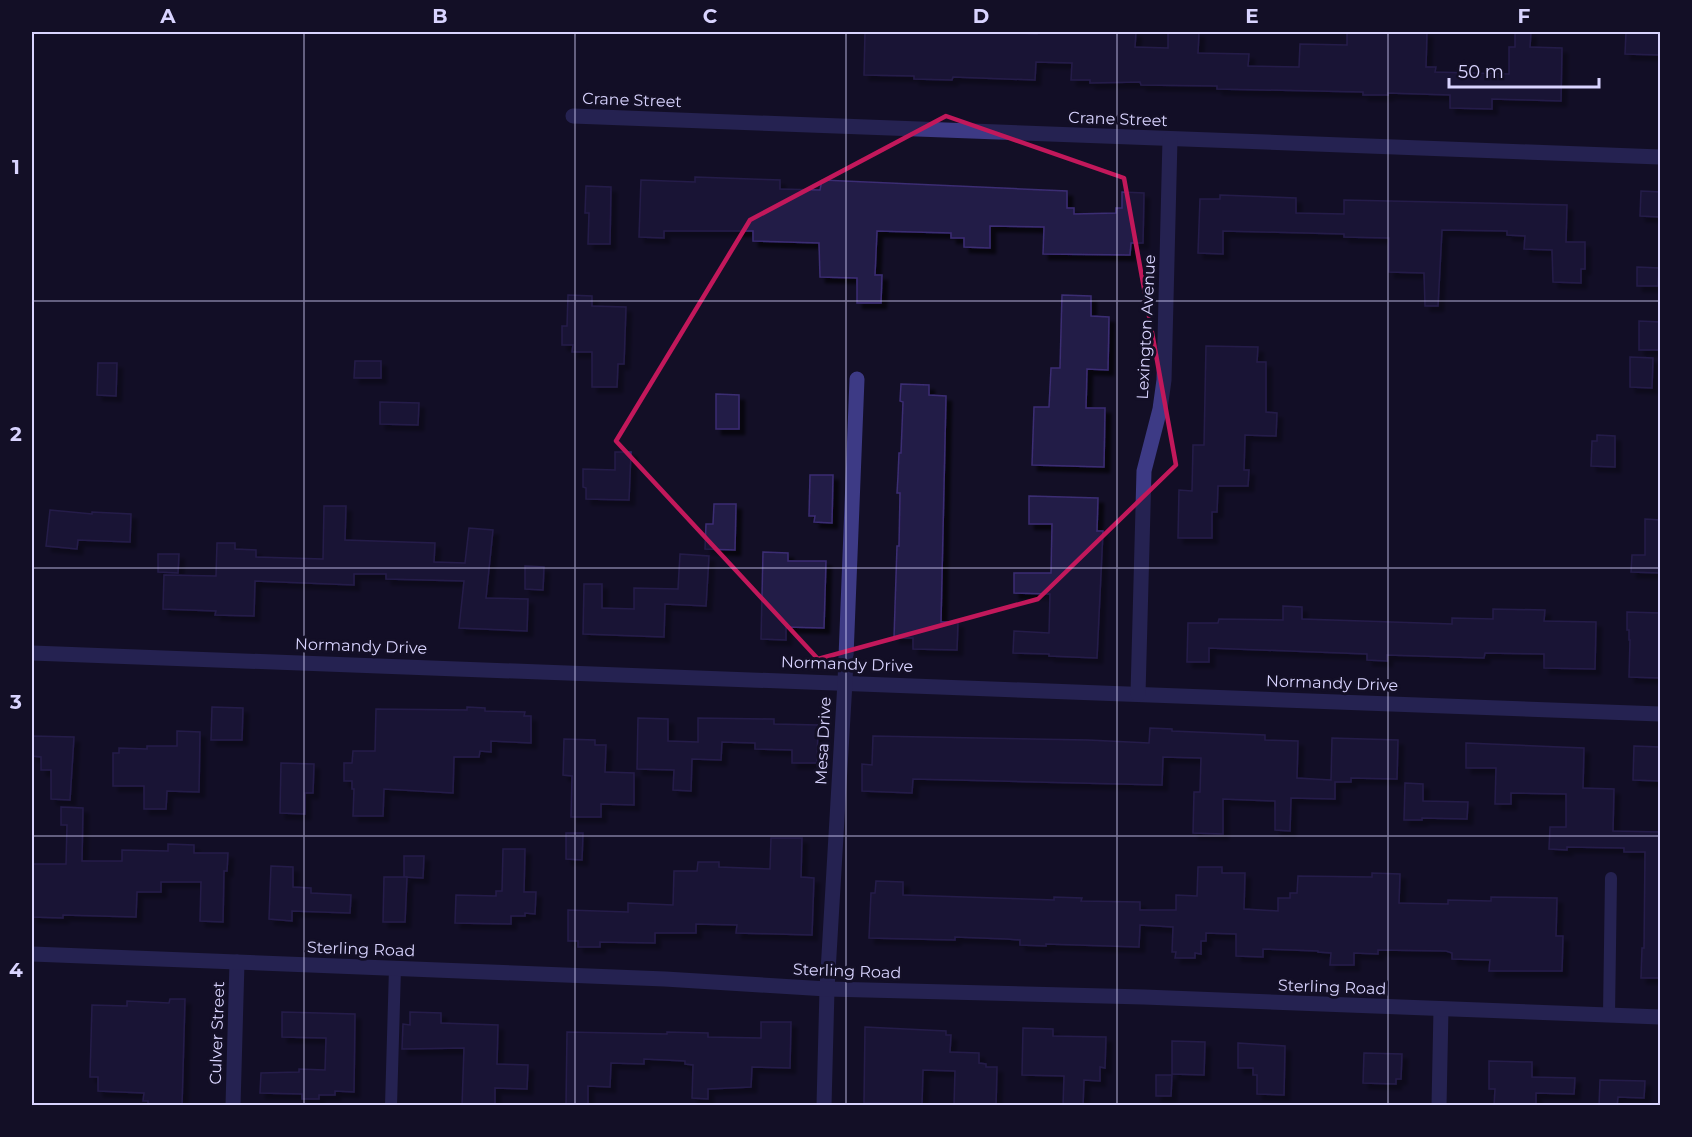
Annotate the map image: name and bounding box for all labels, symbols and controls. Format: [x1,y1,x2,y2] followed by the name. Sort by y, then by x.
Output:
[159,4,176,28] text: A
[432,4,448,28] text: B
[703,4,718,28] text: C
[973,4,989,28] text: D
[1245,4,1259,28] text: E
[1518,4,1531,28] text: F
[1449,51,1599,89] scale bar
[1458,61,1504,83] text: 50 m
[582,89,683,111] street label: Crane Street
[1068,108,1169,130] street label: Crane Street
[12,155,20,179] text: 1
[1133,254,1159,400] street label: Lexington Avenue
[10,422,22,446] text: 2
[295,634,427,658] street label: Normandy Drive
[781,652,913,676] street label: Normandy Drive
[1266,671,1398,695] street label: Normandy Drive
[9,690,22,714] text: 3
[811,696,835,786] street label: Mesa Drive
[306,938,416,960] street label: Sterling Road
[9,958,23,982] text: 4
[792,960,902,982] street label: Sterling Road
[1277,976,1387,998] street label: Sterling Road
[206,981,228,1085] street label: Culver Street

